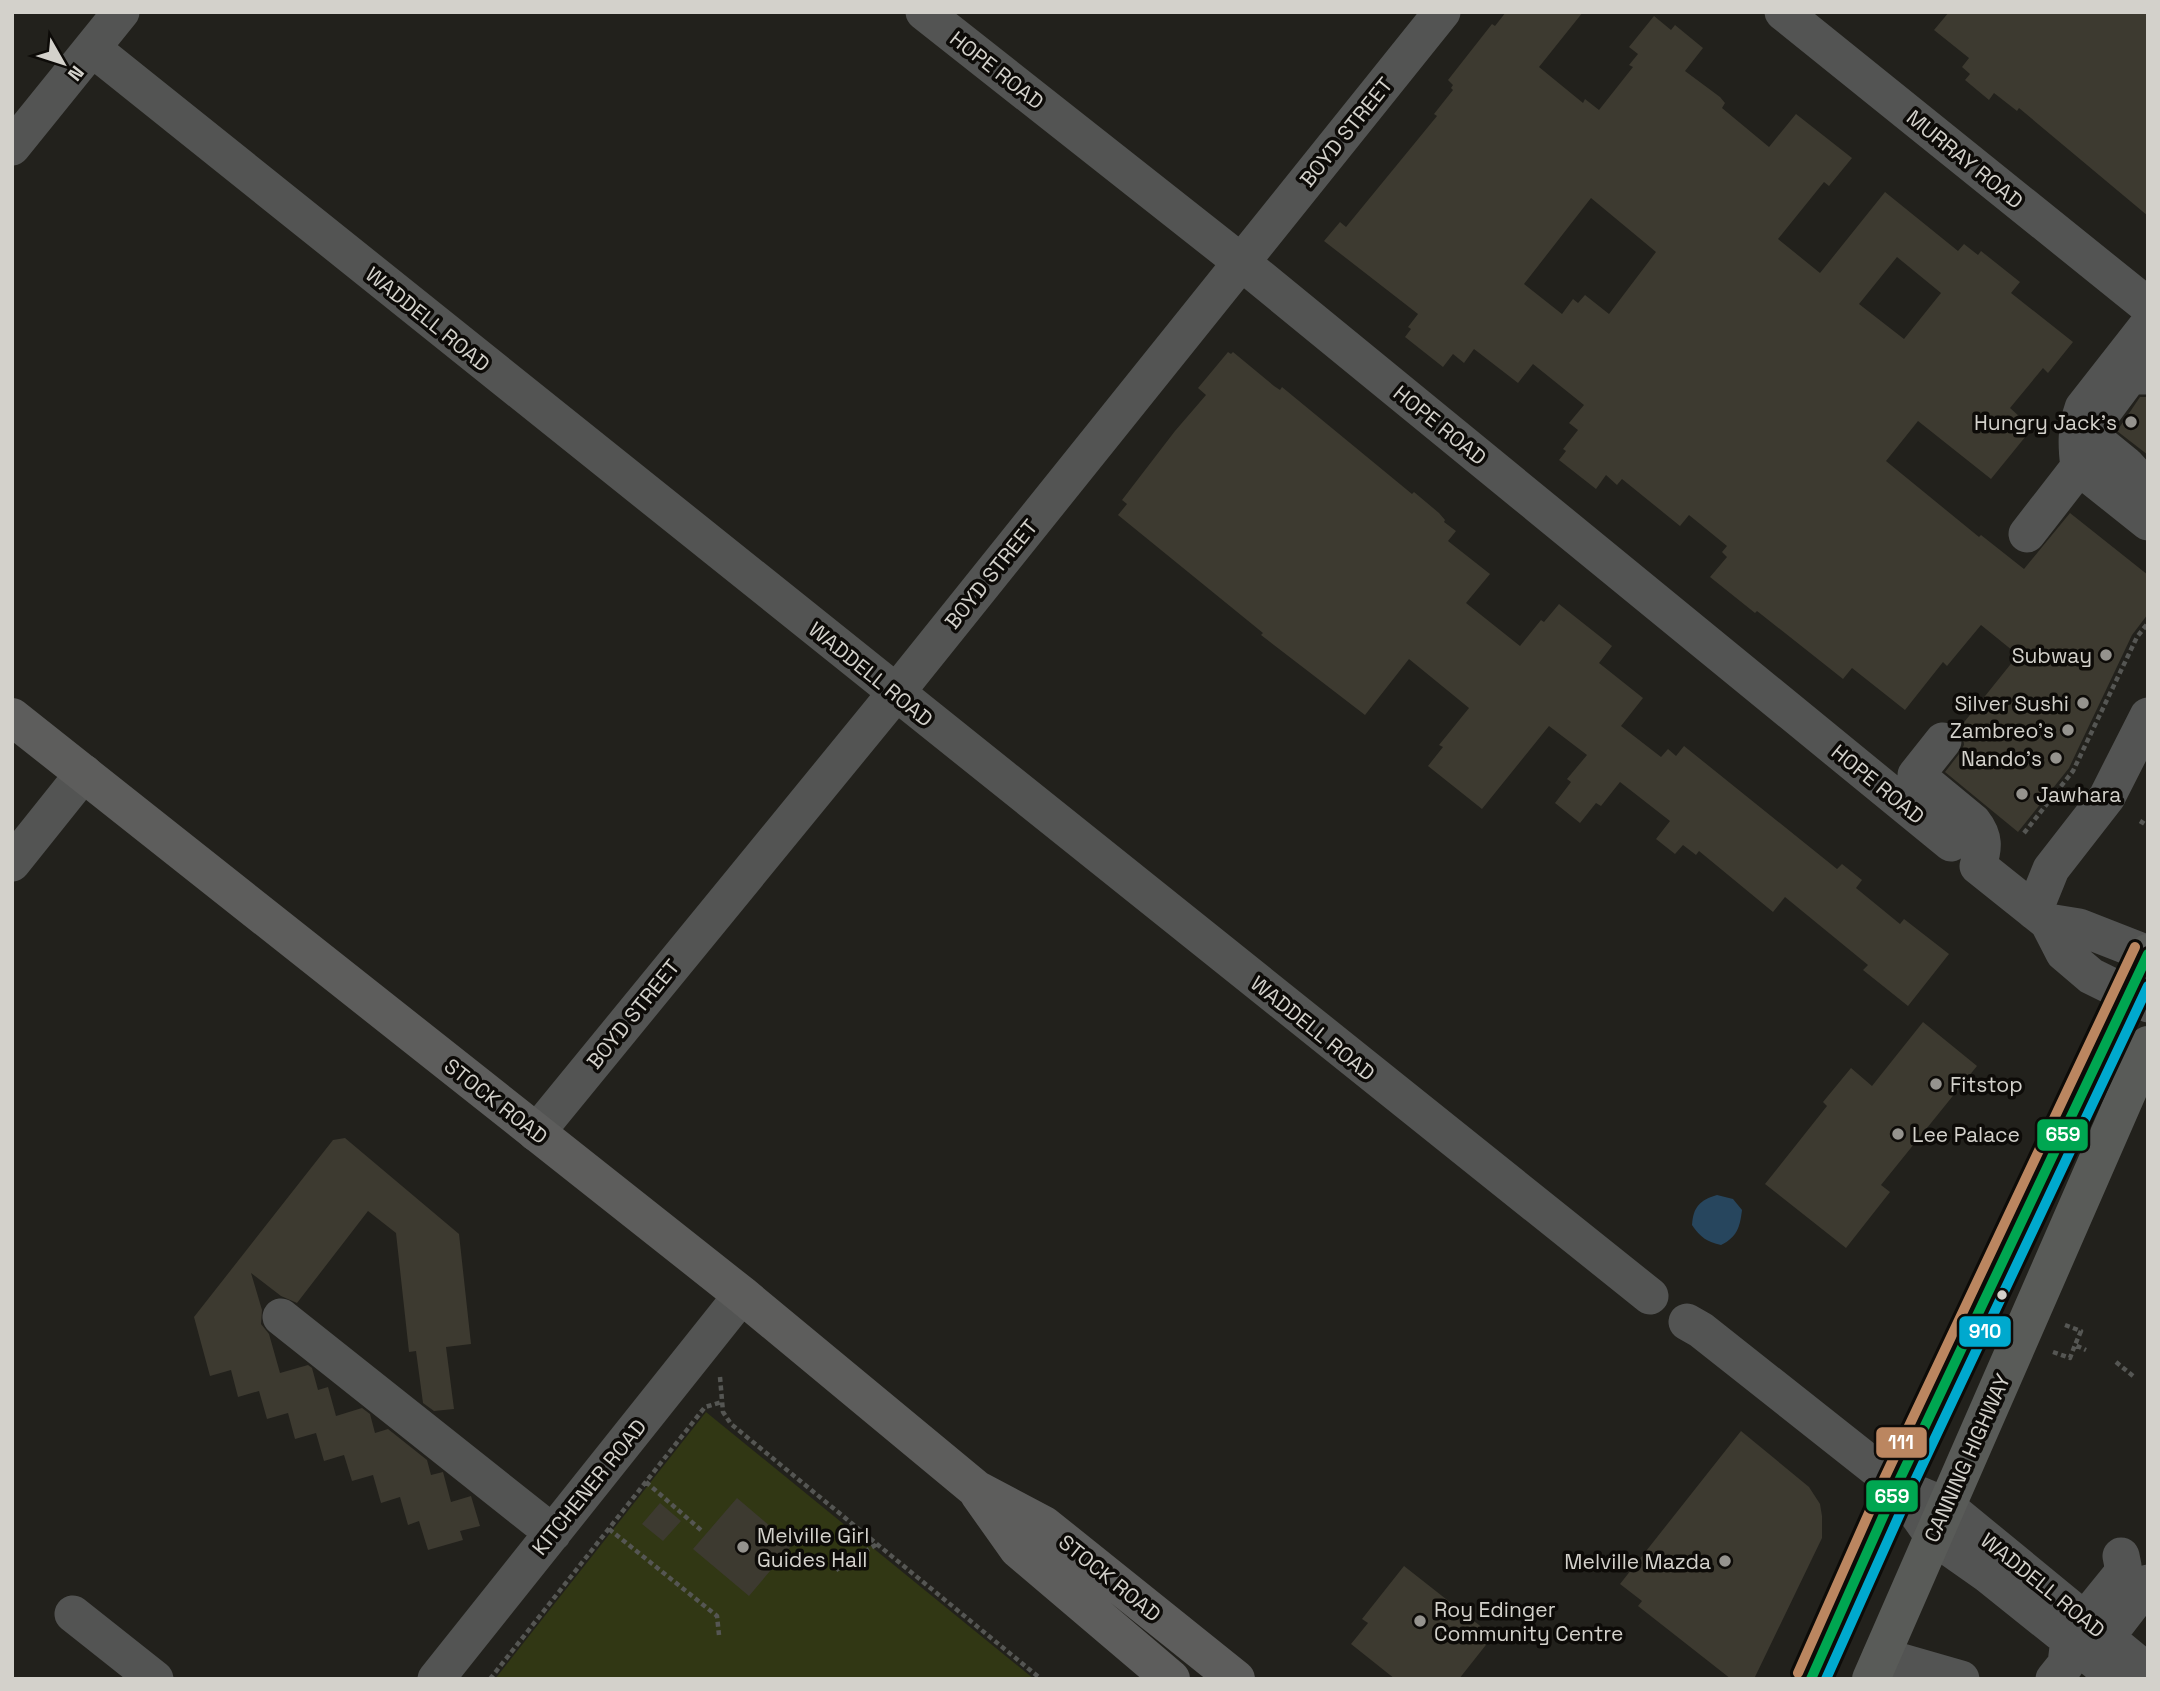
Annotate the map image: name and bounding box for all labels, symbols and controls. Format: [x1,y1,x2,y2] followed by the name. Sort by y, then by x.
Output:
[945,25,1049,115] street label: HOPE ROAD
[28,28,98,98] north arrow
[62,61,90,86] text: N
[1294,72,1398,192] street label: BOYD STREET
[1901,104,2029,214] street label: MURRAY ROAD
[360,261,496,377] street label: WADDELL ROAD
[1388,379,1492,471] street label: HOPE ROAD
[1974,409,2117,436] place label: Hungry Jack's
[2123,414,2139,430] marker: Hungry Jack's
[939,514,1043,634] street label: BOYD STREET
[803,616,939,732] street label: WADDELL ROAD
[2012,642,2092,669] place label: Subway
[2098,647,2114,663] marker: Subway
[1954,690,2069,717] place label: Silver Sushi
[2075,695,2091,711] marker: Silver Sushi
[1950,717,2054,744] place label: Zambreo's
[2060,722,2076,738] marker: Zambreo's
[1826,738,1930,830] street label: HOPE ROAD
[1961,745,2042,772] place label: Nando's
[2048,750,2064,766] marker: Nando's
[2036,781,2121,808] place label: Jawhara
[2014,786,2030,802] marker: Jawhara
[581,954,685,1074] street label: BOYD STREET
[1245,970,1381,1086] street label: WADDELL ROAD
[439,1052,553,1150] street label: STOCK ROAD
[1950,1071,2023,1098] place label: Fitstop
[1928,1076,1944,1092] marker: Fitstop
[2036,1118,2089,1152] line badge: 659
[1912,1121,2020,1148] place label: Lee Palace
[2046,1122,2080,1147] text: 659
[1890,1126,1906,1142] marker: Lee Palace
[1995,1288,2009,1302] unlabelled marker
[1958,1315,2012,1348] line badge: 910
[1969,1319,2001,1344] text: 910
[1918,1369,2016,1546] street label: CANNING HIGHWAY
[526,1413,652,1561] street label: KITCHENER ROAD
[1875,1426,1928,1459] line badge: 111
[1888,1430,1914,1455] text: 111
[1865,1479,1919,1513] line badge: 659
[1875,1484,1909,1509] text: 659
[757,1522,869,1573] place label: Melville Girl Guides Hall
[1975,1527,2111,1643] street label: WADDELL ROAD
[1053,1529,1167,1627] street label: STOCK ROAD
[735,1539,751,1555] marker: Melville Girl Guides Hall
[1564,1548,1711,1575] place label: Melville Mazda
[1717,1553,1733,1569] marker: Melville Mazda
[1434,1596,1623,1647] place label: Roy Edinger Community Centre
[1412,1613,1428,1629] marker: Roy Edinger Community Centre

